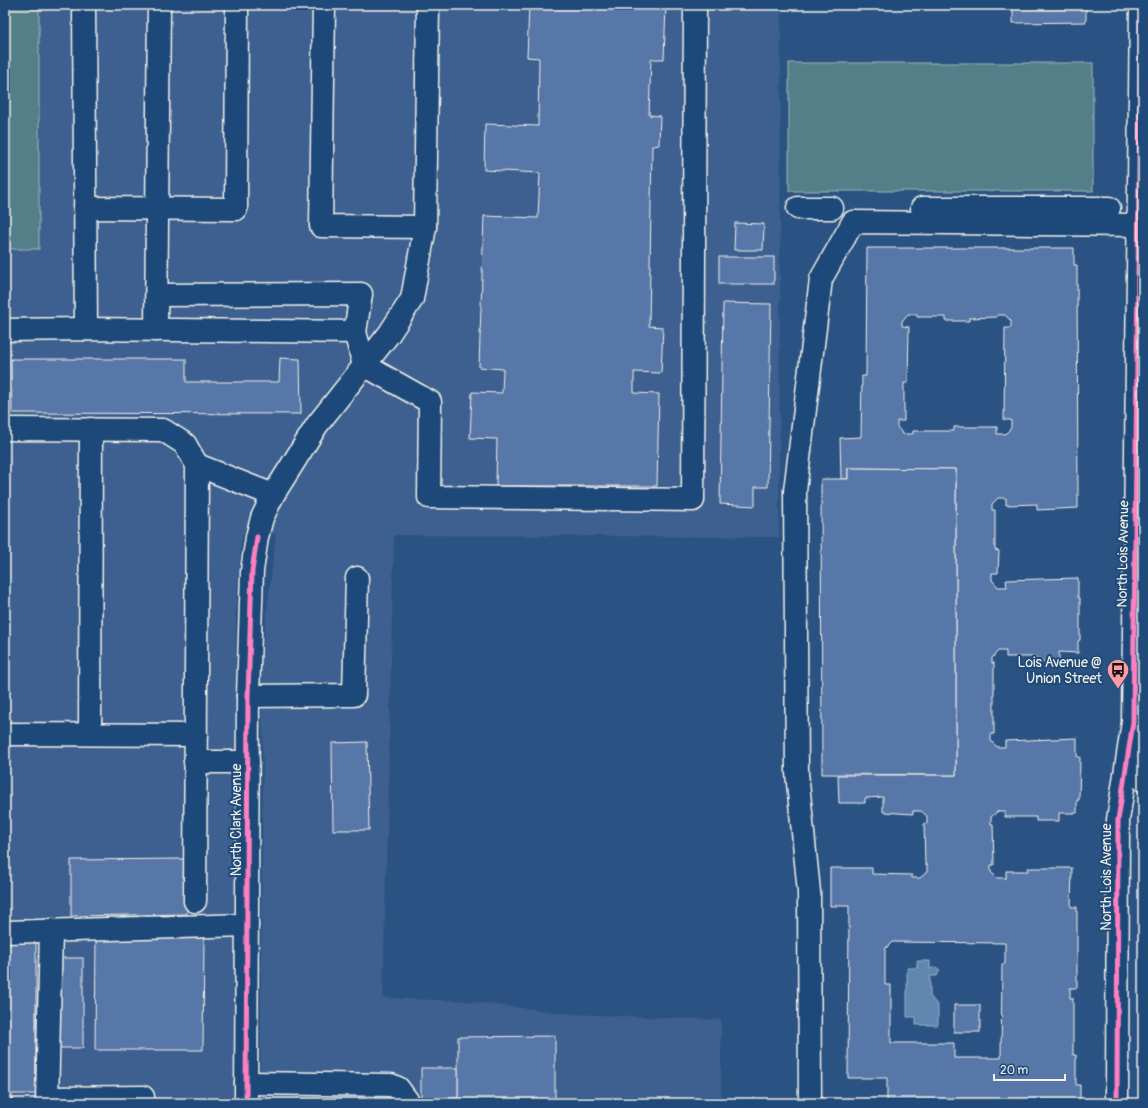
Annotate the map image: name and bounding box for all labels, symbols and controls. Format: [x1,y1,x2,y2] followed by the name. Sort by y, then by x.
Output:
[1114,500,1132,608] street label: North Lois Avenue
[1018,654,1102,687] place label: Lois Avenue @ Union Street
[1105,657,1131,690] bus stop icon: Lois Avenue @ Union Street
[228,764,245,876] street label: North Clark Avenue
[1098,823,1115,931] street label: North Lois Avenue
[994,1056,1065,1082] scale bar
[1000,1063,1029,1078] text: 20 m

